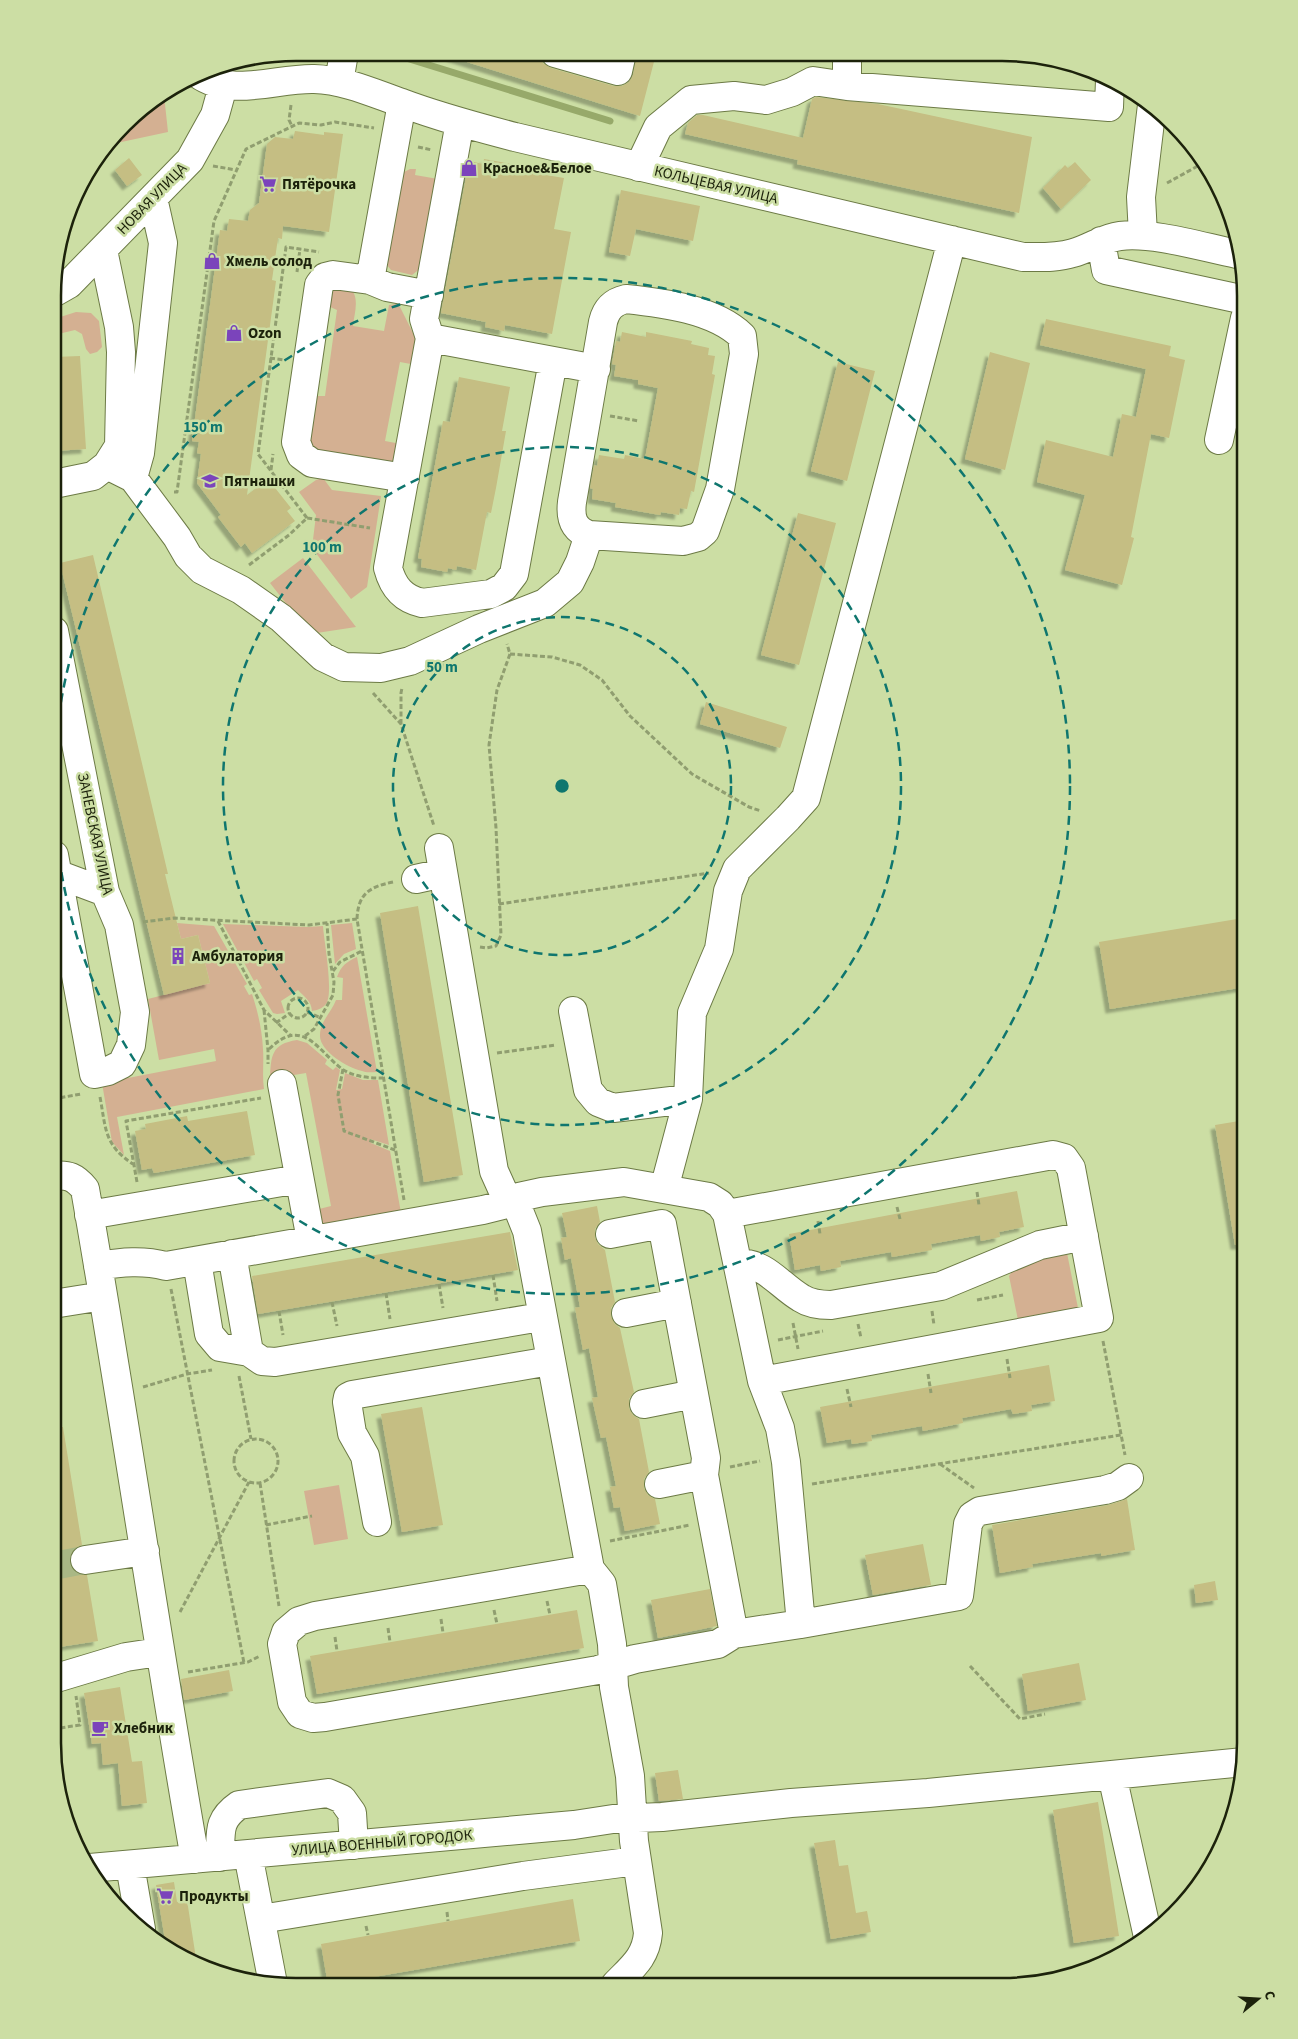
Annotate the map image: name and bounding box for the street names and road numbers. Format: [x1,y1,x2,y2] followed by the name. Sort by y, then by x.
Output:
[112,158,192,240] street label: НОВАЯ УЛИЦА
[652,161,781,210] street label: КОЛЬЦЕВАЯ УЛИЦА
[72,771,118,898] street label: ЗАНЕВСКАЯ УЛИЦА
[291,1825,473,1861] street label: УЛИЦА ВОЕННЫЙ ГОРОДОК

